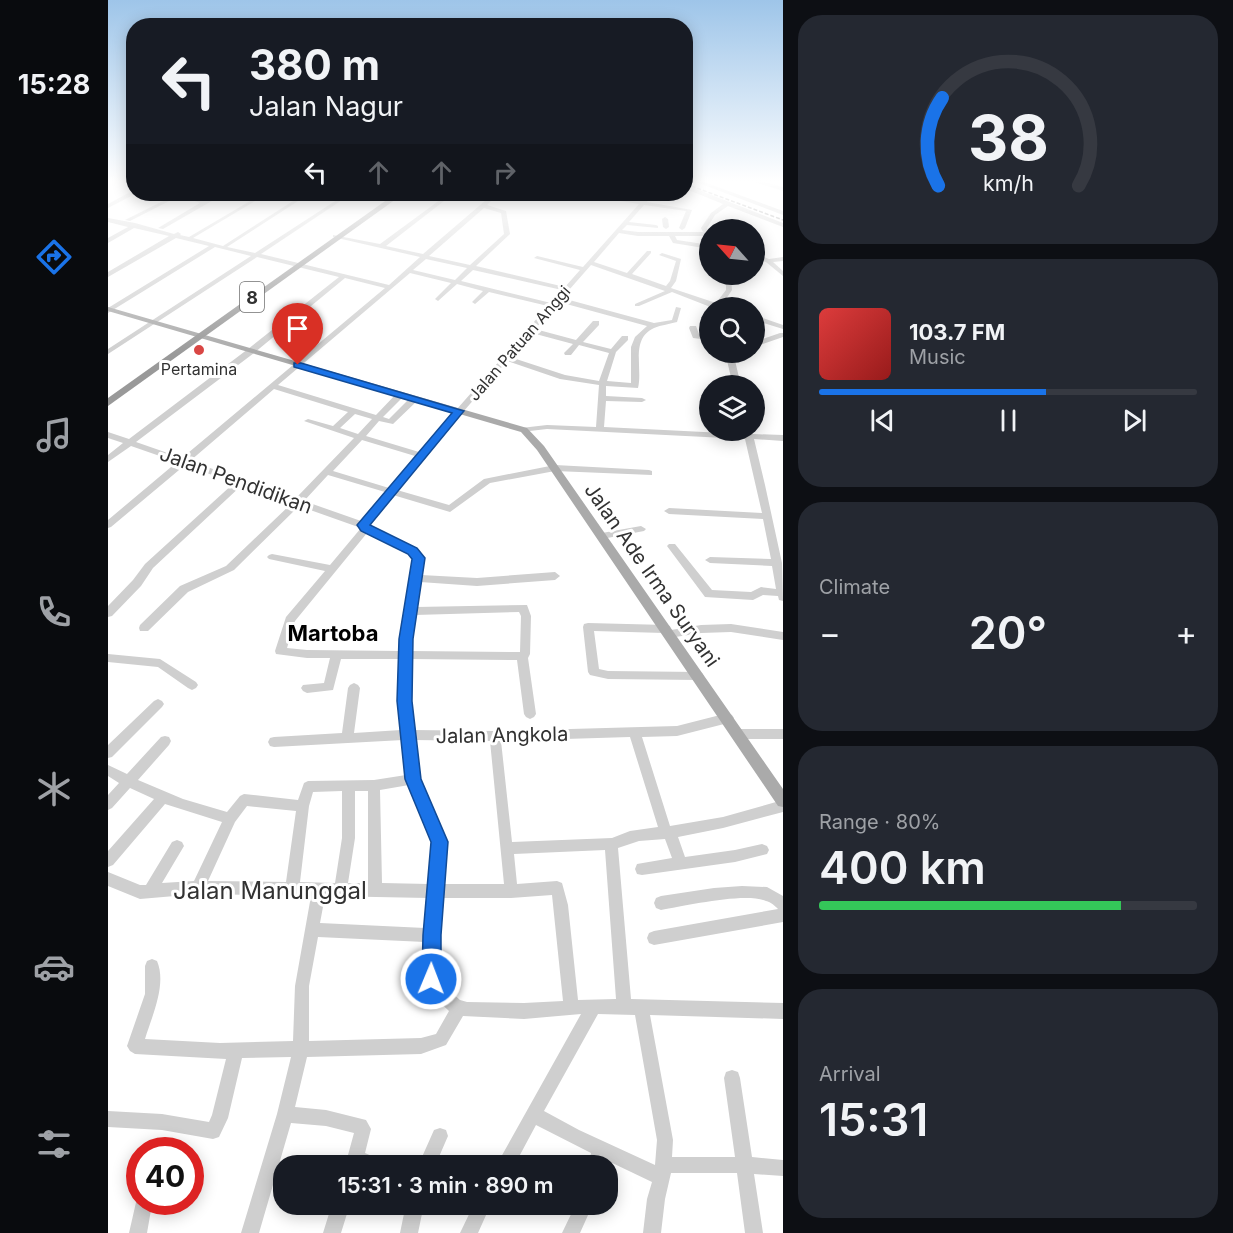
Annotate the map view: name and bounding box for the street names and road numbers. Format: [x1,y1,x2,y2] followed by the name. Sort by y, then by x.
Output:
[464,281,574,405] street label: Jalan Patuan Anggi
[240,282,264,312] road number: 8
[156,441,316,519] street label: Jalan Pendidikan
[579,479,725,671] street label: Jalan Ade Irma Suryani
[435,722,569,748] street label: Jalan Angkola
[173,876,367,905] street label: Jalan Manunggal

